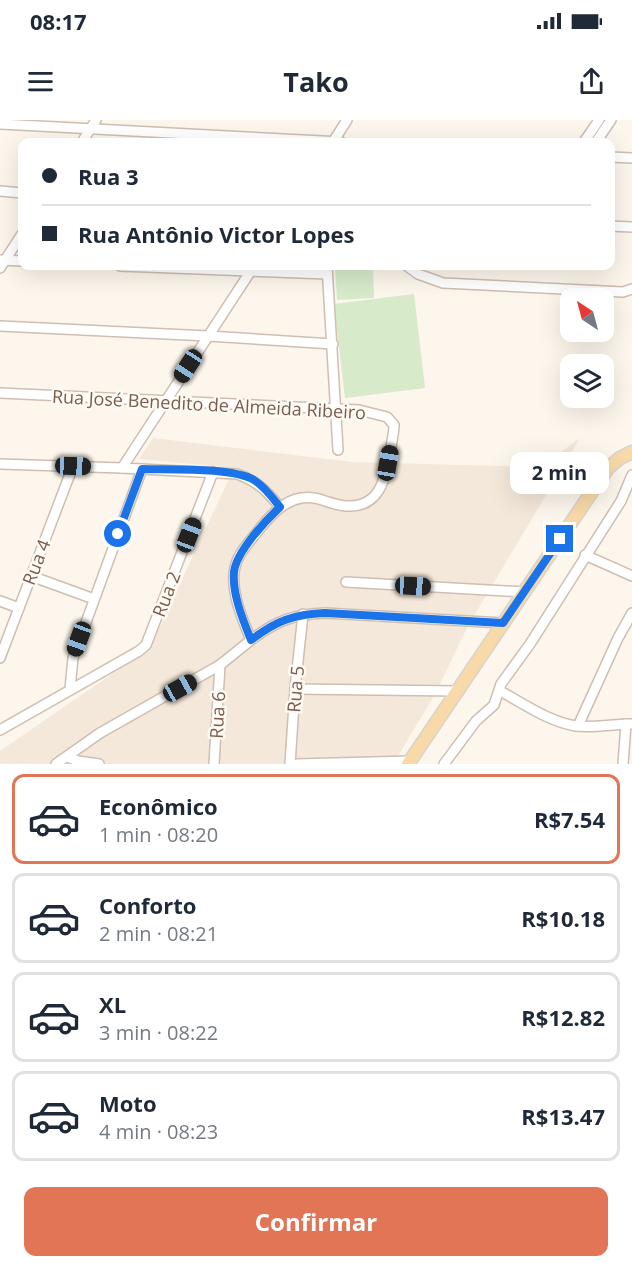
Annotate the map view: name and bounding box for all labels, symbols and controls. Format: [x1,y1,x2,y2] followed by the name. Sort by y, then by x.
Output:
[30,6,87,36] text: 08:17
[283,63,349,100] text: Tako
[24,65,57,98] icon: menu
[575,65,608,98] icon: share
[78,161,139,191] text: Rua 3
[78,219,354,249] text: Rua Antônio Victor Lopes
[560,288,614,342] north arrow
[560,288,614,408] map controls
[171,346,205,386] car
[560,354,614,408] button: layers
[51,384,367,424] street label: Rua José Benedito de Almeida Ribeiro
[376,444,400,482] car
[510,452,610,494] callout: 2 min
[55,456,91,476] car
[532,459,587,486] text: 2 min
[174,515,204,555] car
[104,520,131,547] route start
[546,525,573,552] route end
[16,536,56,588] street label: Rua 4
[146,568,186,620] street label: Rua 2
[395,576,431,596] car
[64,619,94,659] car
[281,664,309,714] street label: Rua 5
[160,671,200,705] car
[204,691,230,739] street label: Rua 6
[99,791,218,821] text: Econômico
[27,792,81,846] icon: car
[534,804,605,834] text: R$7.54
[99,821,218,848] text: 1 min · 08:20
[99,890,196,920] text: Conforto
[27,891,81,945] icon: car
[521,903,605,933] text: R$10.18
[99,920,218,947] text: 2 min · 08:21
[99,989,126,1019] text: XL
[27,990,81,1044] icon: car
[521,1002,605,1032] text: R$12.82
[99,1019,218,1046] text: 3 min · 08:22
[99,1088,157,1118] text: Moto
[27,1089,81,1143] icon: car
[521,1101,605,1131] text: R$13.47
[99,1118,218,1145] text: 4 min · 08:23
[24,1187,608,1256] button: Confirmar

